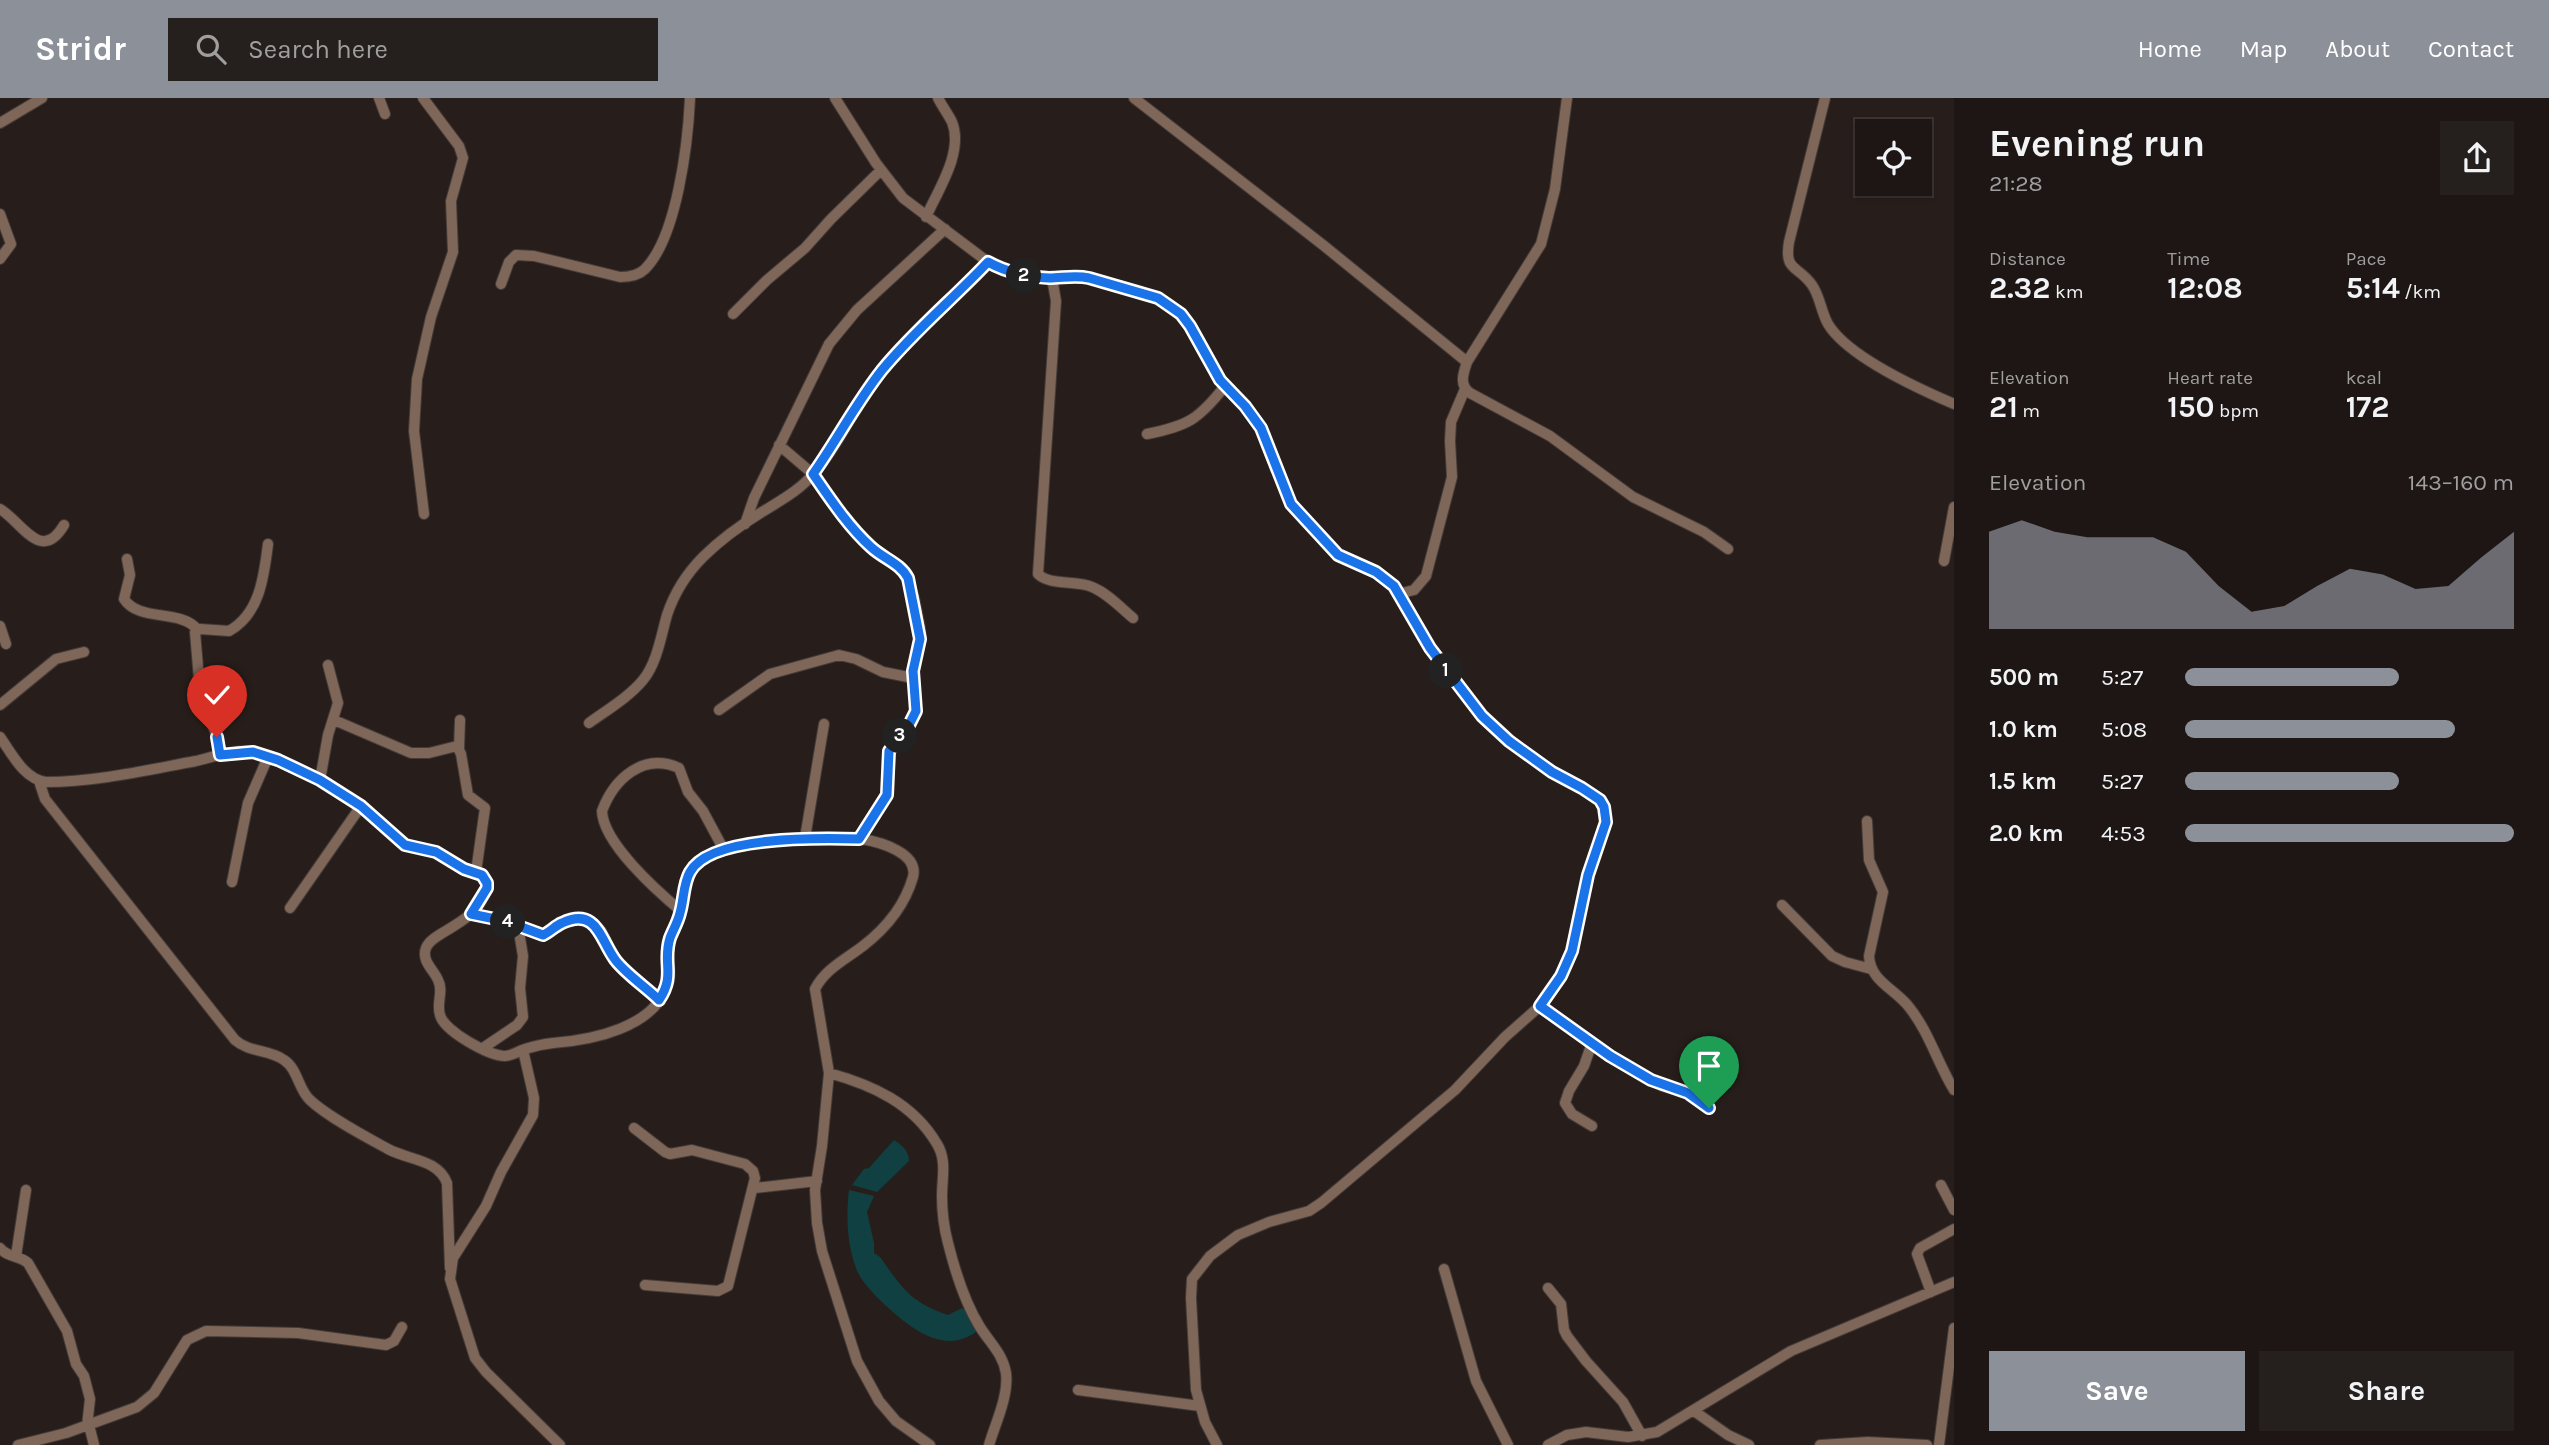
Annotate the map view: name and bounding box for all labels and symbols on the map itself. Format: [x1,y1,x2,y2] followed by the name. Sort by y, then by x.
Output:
[1006,258,1042,294] pin: 2
[1428,654,1464,688] pin: 1
[187,665,247,737] pin
[883,718,918,754] pin: 3
[490,904,526,940] pin: 4
[1679,1036,1739,1108] pin

